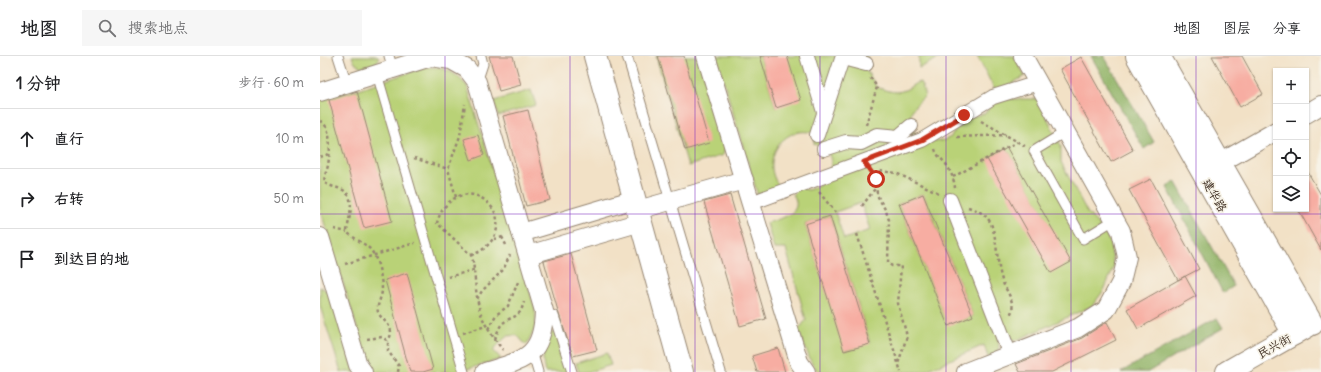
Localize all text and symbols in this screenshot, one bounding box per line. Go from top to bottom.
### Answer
search box [82,10,362,46]
text: 地图 [20,16,58,40]
icon: search [96,17,118,39]
text: 搜索地点 [128,18,188,37]
text: 地图 [1173,19,1201,37]
text: 图层 [1223,19,1251,37]
text: 分享 [1273,19,1301,37]
map controls [1273,68,1309,212]
button: + [1273,68,1309,104]
text: 1 分钟 [16,72,61,94]
text: 步行 · 60 m [238,74,304,91]
button: − [1273,104,1309,140]
route end [955,106,973,124]
icon: ahead [16,128,38,150]
text: 直行 [54,129,84,148]
text: 10 m [276,130,304,147]
button: locate [1273,140,1309,176]
route start [867,170,885,188]
street label: 建华路 [1200,176,1230,214]
button: layers [1273,176,1309,212]
icon: right [16,188,38,210]
text: 右转 [54,189,84,208]
text: 50 m [273,190,304,207]
icon: arrive [16,248,38,270]
text: 到达目的地 [54,249,129,268]
street label: 民兴街 [1255,331,1293,361]

